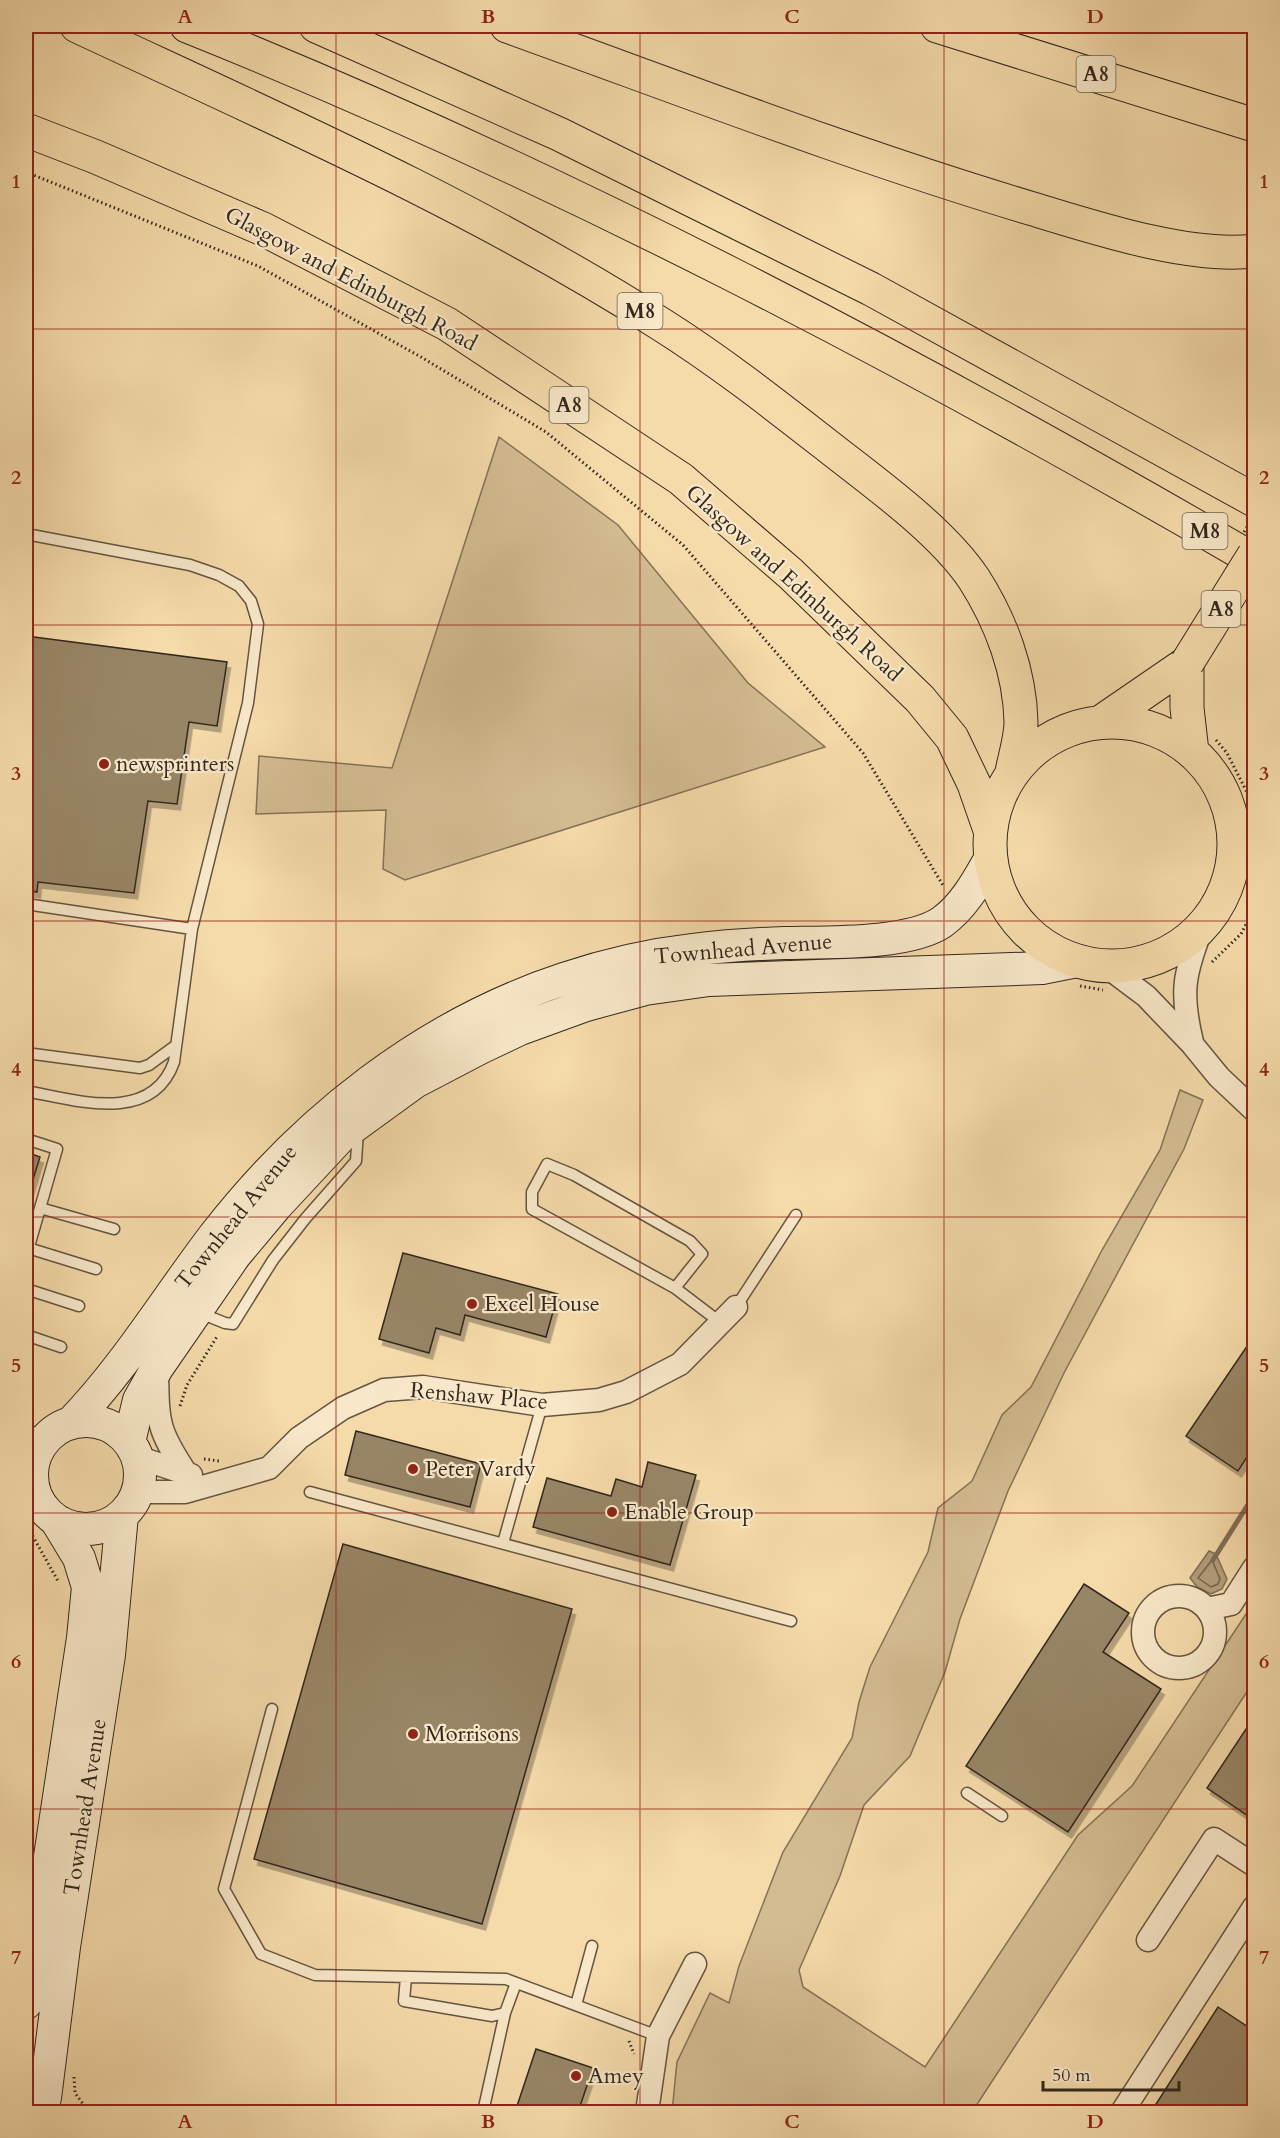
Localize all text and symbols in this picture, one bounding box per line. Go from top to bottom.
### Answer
text: A [177,3,193,30]
text: B [481,3,495,30]
text: C [784,3,800,30]
text: D [1086,3,1104,30]
road number: A8 [1076,56,1116,92]
text: 1 [11,168,21,195]
text: 1 [1259,168,1269,195]
street label: Glasgow and Edinburgh Road [220,200,483,359]
road number: M8 [618,293,662,329]
road number: A8 [550,387,588,423]
text: 2 [11,464,21,491]
text: 2 [1259,464,1269,491]
street label: Glasgow and Edinburgh Road [679,478,909,689]
road number: M8 [1182,513,1228,549]
road number: A8 [1202,591,1240,627]
place label: newsprinters [116,749,234,779]
marker: newsprinters [97,757,111,771]
text: 3 [11,760,21,787]
text: 3 [1259,760,1269,787]
street label: Townhead Avenue [653,926,833,972]
text: 4 [11,1056,21,1083]
text: 4 [1259,1056,1269,1083]
street label: Townhead Avenue [168,1138,304,1296]
place label: Excel House [484,1289,600,1319]
marker: Excel House [465,1297,479,1311]
text: 5 [11,1352,21,1379]
text: 5 [1259,1352,1269,1379]
street label: Renshaw Place [409,1375,549,1417]
place label: Peter Vardy [425,1454,536,1484]
marker: Peter Vardy [406,1462,420,1476]
place label: Enable Group [624,1497,754,1527]
marker: Enable Group [605,1505,619,1519]
text: 6 [11,1648,21,1675]
text: 6 [1259,1648,1269,1675]
street label: Townhead Avenue [56,1716,114,1898]
place label: Morrisons [425,1719,519,1749]
marker: Morrisons [406,1727,420,1741]
text: 7 [11,1944,21,1971]
text: 7 [1259,1944,1269,1971]
scale bar [1043,2054,1180,2092]
place label: Amey [588,2061,644,2091]
text: 50 m [1052,2063,1091,2088]
marker: Amey [569,2069,583,2083]
text: A [177,2108,193,2135]
text: B [481,2108,495,2135]
text: C [784,2108,800,2135]
text: D [1086,2108,1104,2135]

